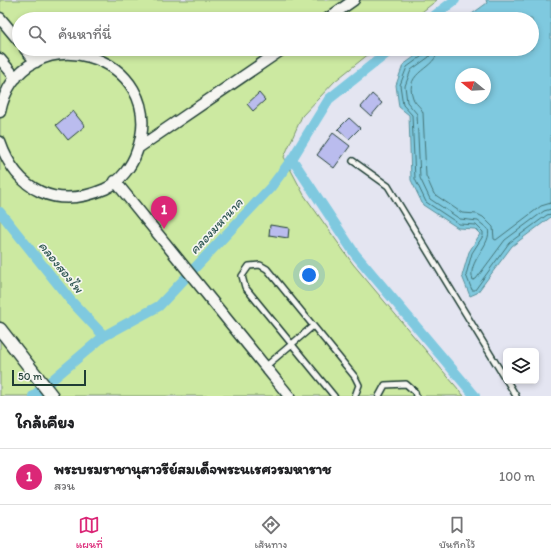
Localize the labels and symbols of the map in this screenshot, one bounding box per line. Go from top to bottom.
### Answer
north arrow [455,68,491,104]
water label: คลองมหานาค [186,194,246,257]
pin: 1 [151,196,177,229]
water label: คลองสองไพ [36,238,87,297]
your location [299,265,319,285]
scale bar [12,368,86,387]

